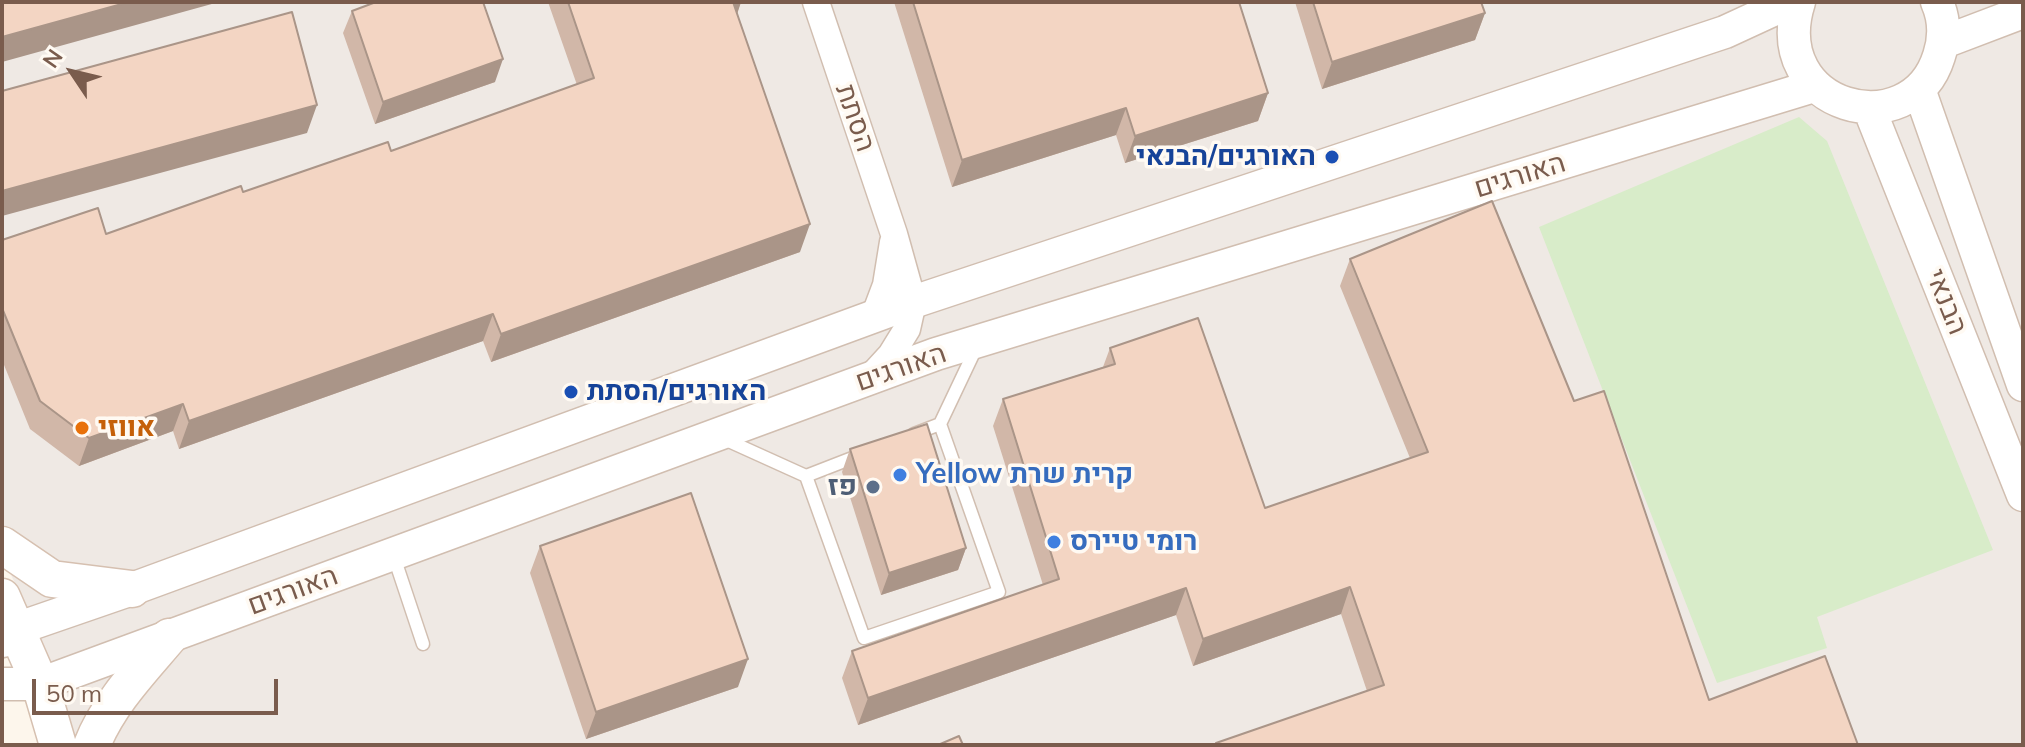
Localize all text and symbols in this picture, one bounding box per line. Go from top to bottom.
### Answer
north arrow [32,32,112,112]
text: N [36,43,69,73]
street label: הסתת [828,80,882,156]
place label: האורגים/הבנאי [1136,140,1316,174]
street label: האורגים [1470,146,1570,206]
marker: האורגים/הבנאי [1323,148,1341,166]
street label: הבנאי [1918,264,1974,340]
street label: האורגים [851,337,951,399]
place label: האורגים/הסתת [587,375,766,409]
marker: האורגים/הסתת [562,383,580,401]
place label: אווזי [98,411,155,445]
marker: אווזי [73,419,91,437]
place label: Yellow קרית שרת [916,458,1133,492]
marker: Yellow קרית שרת [891,466,909,484]
place label: פז [828,470,857,504]
marker: פז [864,478,882,496]
place label: רומי טיירס [1070,525,1197,559]
marker: רומי טיירס [1045,533,1063,551]
street label: האורגים [243,559,343,623]
scale bar [36,663,282,713]
text: 50 m [46,678,102,708]

